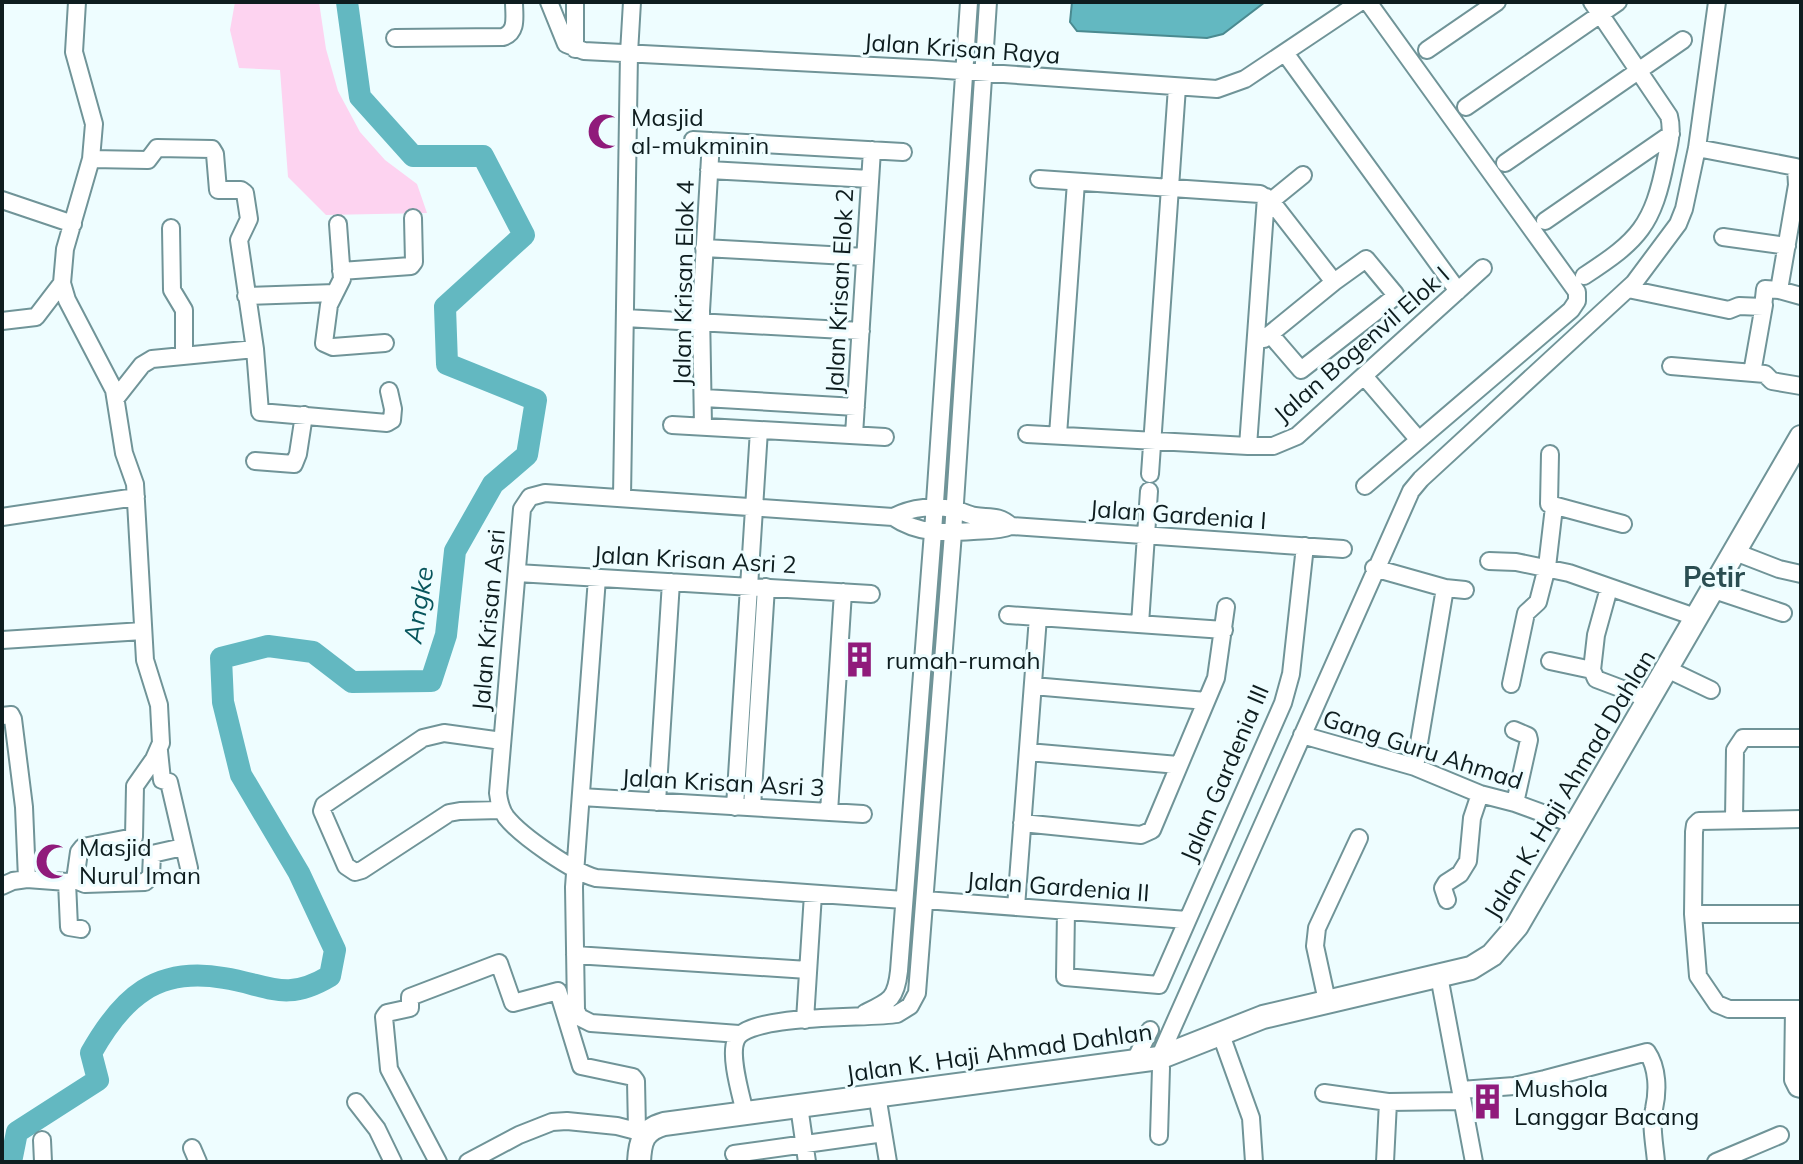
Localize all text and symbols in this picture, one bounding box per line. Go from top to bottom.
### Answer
street label: Jalan Krisan Raya [863,26,1061,70]
place label: Masjid al-mukminin [631,102,769,160]
mosque icon: Masjid al-mukminin [586,112,624,150]
street label: Jalan Krisan Elok 4 [666,180,700,386]
street label: Jalan Krisan Elok 2 [819,188,859,394]
street label: Jalan Bogenvil Elok I [1267,260,1455,428]
street label: Jalan Gardenia I [1088,493,1268,535]
street label: Jalan Krisan Asri [465,528,511,712]
street label: Jalan Krisan Asri 2 [593,539,797,579]
district label: Petir [1683,559,1745,594]
water label: Angke [396,564,440,647]
building icon: rumah-rumah [841,641,879,679]
street label: Jalan K. Haji Ahmad Dahlan [1477,644,1661,924]
place label: rumah-rumah [886,645,1040,675]
street label: Jalan Gardenia III [1173,680,1275,866]
street label: Gang Guru Ahmad [1319,703,1527,795]
street label: Jalan Krisan Asri 3 [621,762,825,802]
place label: Masjid Nurul Iman [79,832,201,890]
mosque icon: Masjid Nurul Iman [34,842,72,880]
street label: Jalan Gardenia II [965,865,1151,907]
street label: Jalan K. Haji Ahmad Dahlan [844,1016,1154,1088]
place label: Mushola Langgar Bacang [1514,1073,1699,1131]
building icon: Mushola Langgar Bacang [1469,1083,1507,1121]

